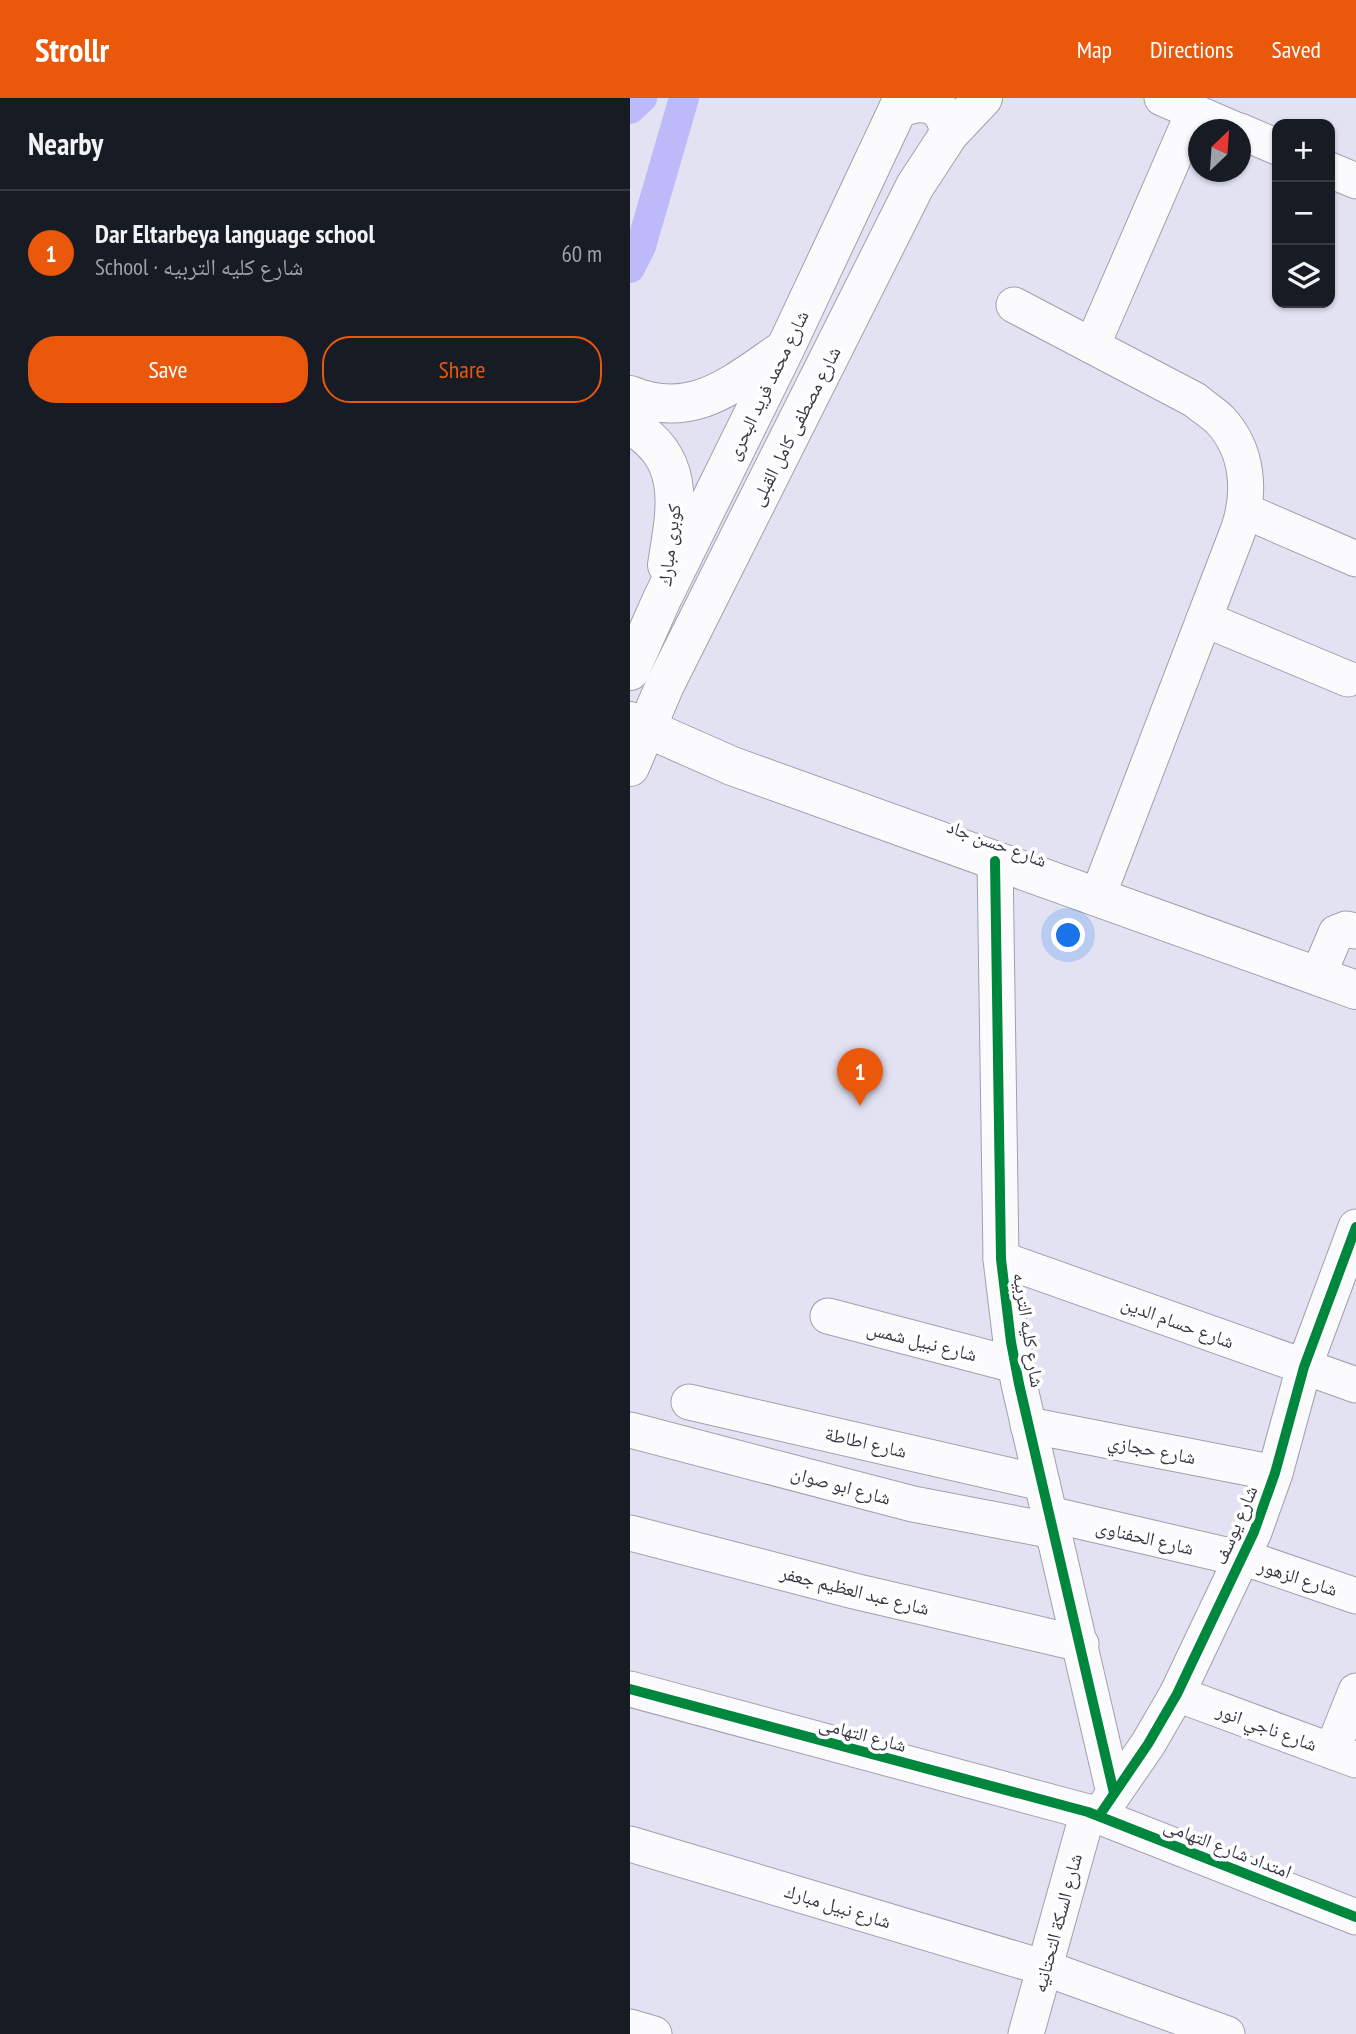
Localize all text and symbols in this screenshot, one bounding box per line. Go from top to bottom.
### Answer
text: Strollr [35,28,109,71]
text: Map [1077,34,1112,65]
text: Directions [1150,34,1234,65]
text: Saved [1272,34,1321,65]
north arrow [1188,119,1251,182]
map controls [1272,119,1335,308]
button: + [1272,119,1335,182]
text: Nearby [28,124,103,163]
button: − [1272,182,1335,245]
text: Dar Eltarbeya language school [95,217,375,250]
text: 1 [46,239,57,268]
text: 60 m [561,239,602,268]
button: layers [1272,245,1335,308]
text: School · شارع كليه التربيه [95,252,303,281]
street label: شارع محمد فريد البحرى [720,306,814,464]
button: Save [28,336,308,403]
button: Share [322,336,602,403]
street label: شارع مصطفى كامل القبلى [744,342,846,510]
street label: كوبرى مبارك [652,503,686,587]
street label: شارع حسن جاد [944,814,1050,872]
your location [1051,918,1085,952]
pin: 1 [837,1048,883,1106]
street label: شارع كليه التربيه [1008,1271,1050,1389]
street label: شارع حسام الدين [1118,1291,1238,1355]
street label: شارع نبيل شمس [864,1316,980,1366]
street label: شارع اطاطة [823,1421,909,1463]
street label: شارع حجازي [1105,1429,1198,1473]
street label: شارع ابو صوان [788,1460,894,1510]
street label: شارع يوسف [1208,1482,1262,1568]
street label: شارع الحفناوى [1094,1514,1196,1560]
street label: شارع الزهور [1254,1553,1341,1601]
street label: شارع عبد العظيم جعفر [777,1560,932,1621]
street label: شارع ناجي انور [1211,1697,1321,1760]
street label: شارع التهامى [817,1711,909,1757]
street label: امتداد شارع التهامى [1161,1813,1295,1883]
street label: شارع السكة التحتانيه [1027,1851,1087,1995]
street label: شارع نبيل مبارك [782,1878,894,1934]

